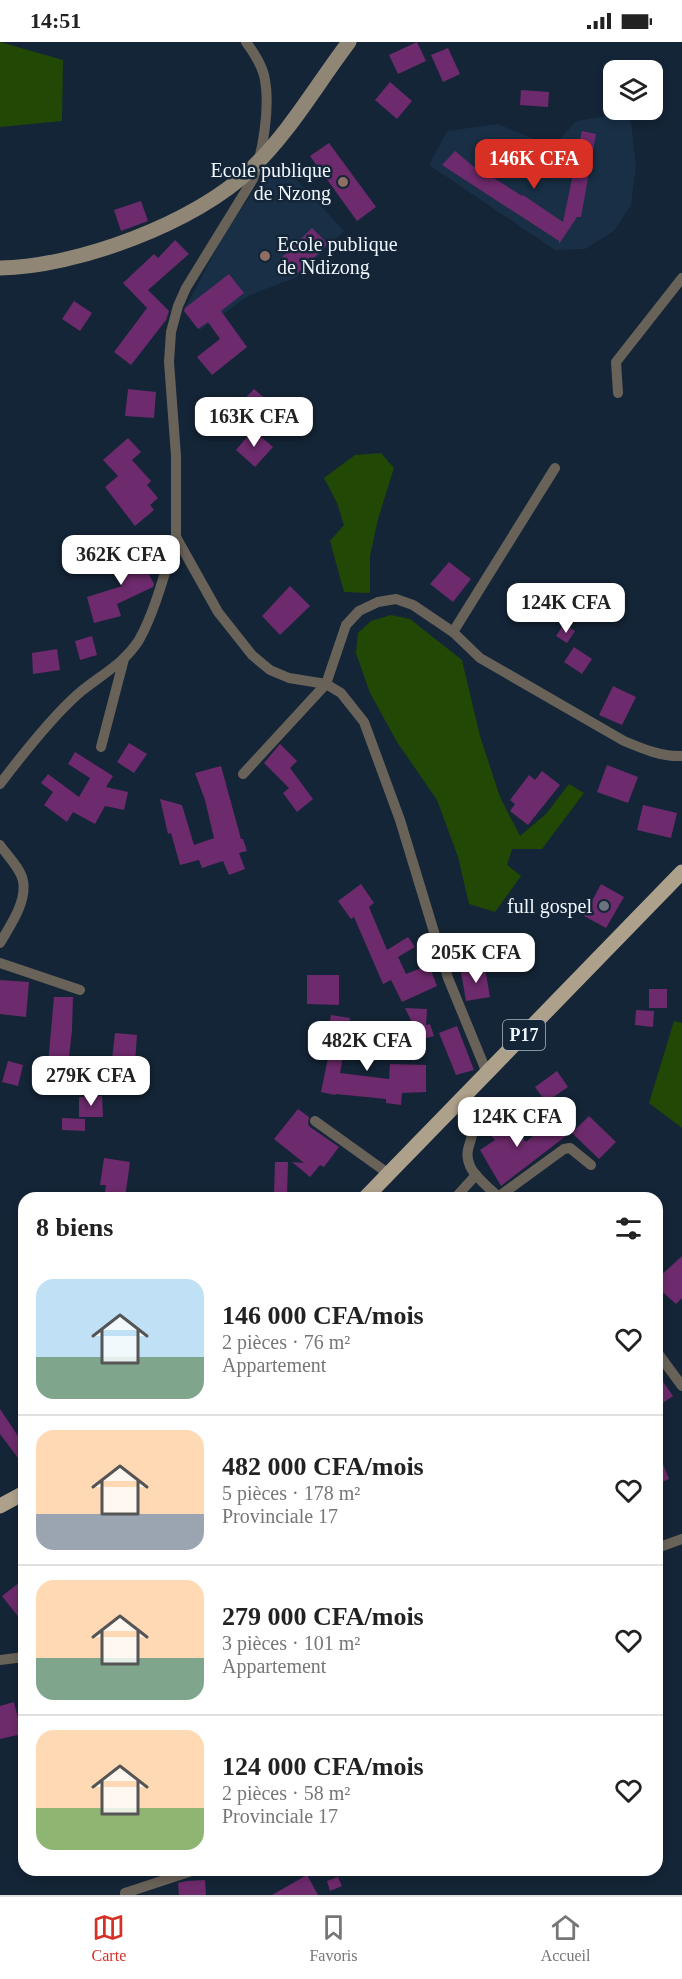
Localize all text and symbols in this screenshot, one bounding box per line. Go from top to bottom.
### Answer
text: 14:51 [30,8,81,33]
map controls [603,60,663,120]
button: layers [603,60,663,120]
pin: 146K CFA [472,139,596,190]
text: 146K CFA [489,147,579,169]
place label: Ecole publique de Nzong [210,159,331,205]
marker: Ecole publique de Nzong [336,175,350,189]
place label: Ecole publique de Ndizong [277,233,398,279]
marker: Ecole publique de Ndizong [258,249,272,263]
pin: 163K CFA [192,397,316,448]
text: 163K CFA [209,405,299,427]
pin: 362K CFA [59,535,183,586]
text: 362K CFA [76,543,166,565]
pin: 124K CFA [504,583,628,634]
text: 124K CFA [521,591,611,613]
place label: full gospel [507,895,592,918]
marker: full gospel [597,899,611,913]
pin: 205K CFA [414,933,538,984]
text: 205K CFA [431,941,521,963]
road number: P17 [503,1020,545,1050]
pin: 482K CFA [305,1021,429,1072]
text: 482K CFA [322,1029,412,1051]
pin: 279K CFA [29,1056,153,1107]
text: 279K CFA [46,1064,136,1086]
pin: 124K CFA [455,1097,579,1148]
text: 124K CFA [472,1105,562,1127]
icon: filters [612,1212,645,1245]
text: 8 biens [36,1213,113,1242]
text: 146 000 CFA/mois [222,1301,424,1330]
icon: home [84,1303,156,1375]
icon: heart [612,1323,645,1356]
text: 2 pièces · 76 m² [222,1331,350,1353]
text: Appartement [222,1354,326,1376]
text: 482 000 CFA/mois [222,1452,424,1481]
icon: home [84,1454,156,1526]
icon: heart [612,1474,645,1507]
text: 5 pièces · 178 m² [222,1482,360,1504]
text: Provinciale 17 [222,1505,338,1527]
text: 279 000 CFA/mois [222,1602,424,1631]
icon: home [84,1604,156,1676]
icon: heart [612,1624,645,1657]
text: 3 pièces · 101 m² [222,1632,360,1654]
text: Appartement [222,1655,326,1677]
text: 124 000 CFA/mois [222,1752,424,1781]
icon: home [84,1754,156,1826]
icon: heart [612,1774,645,1807]
text: 2 pièces · 58 m² [222,1782,350,1804]
text: Provinciale 17 [222,1805,338,1827]
tab: Carte [92,1911,126,1965]
tab: Favoris [309,1911,357,1965]
tab: Accueil [541,1911,590,1965]

